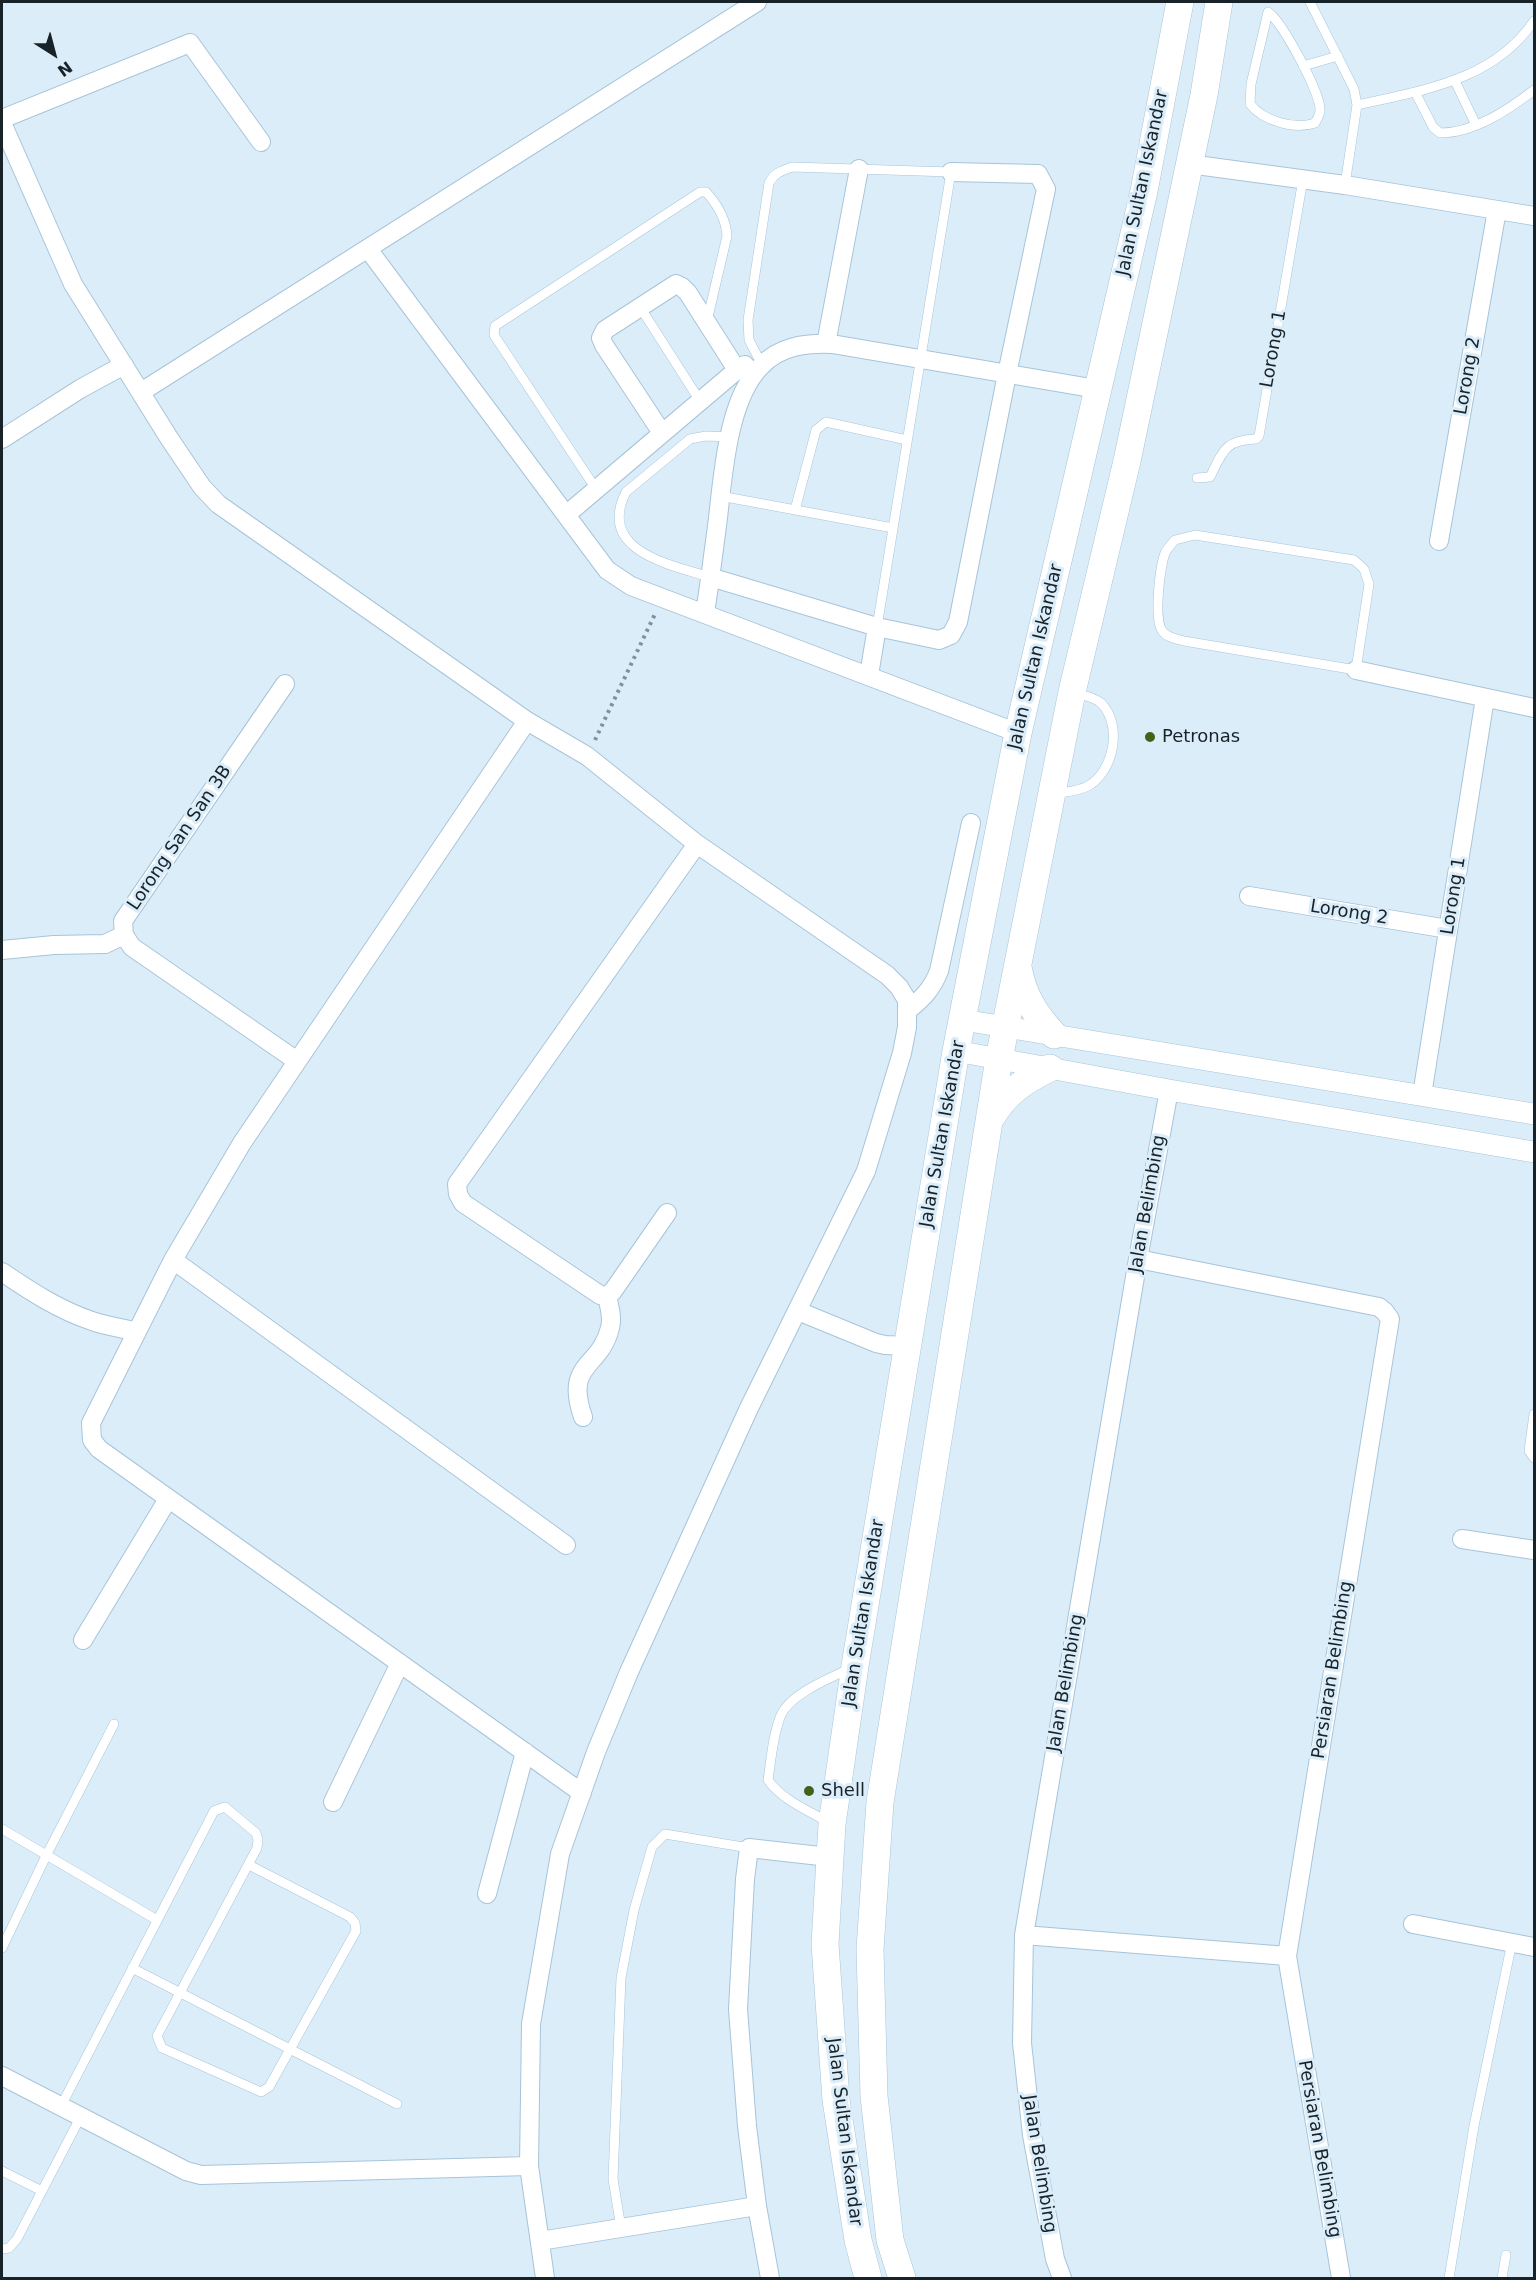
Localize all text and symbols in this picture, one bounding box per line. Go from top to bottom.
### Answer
north arrow [24,24,84,84]
text: N [54,57,76,81]
street label: Jalan Sultan Iskandar [1113,88,1173,278]
street label: Lorong 1 [1257,308,1291,390]
street label: Lorong 2 [1451,335,1485,417]
street label: Jalan Sultan Iskandar [1004,562,1068,752]
place label: Petronas [1162,726,1240,748]
marker: Petronas [1143,730,1157,744]
street label: Lorong San San 3B [123,761,237,915]
street label: Lorong 1 [1437,855,1471,937]
street label: Lorong 2 [1308,896,1390,930]
street label: Jalan Sultan Iskandar [916,1039,970,1229]
street label: Jalan Belimbing [1125,1133,1171,1275]
street label: Jalan Sultan Iskandar [838,1518,890,1708]
street label: Persiaran Belimbing [1308,1579,1358,1761]
street label: Jalan Belimbing [1043,1612,1089,1754]
place label: Shell [821,1780,865,1802]
marker: Shell [802,1784,816,1798]
street label: Jalan Sultan Iskandar [822,2037,866,2227]
street label: Persiaran Belimbing [1293,2059,1345,2239]
street label: Jalan Belimbing [1017,2093,1061,2235]

